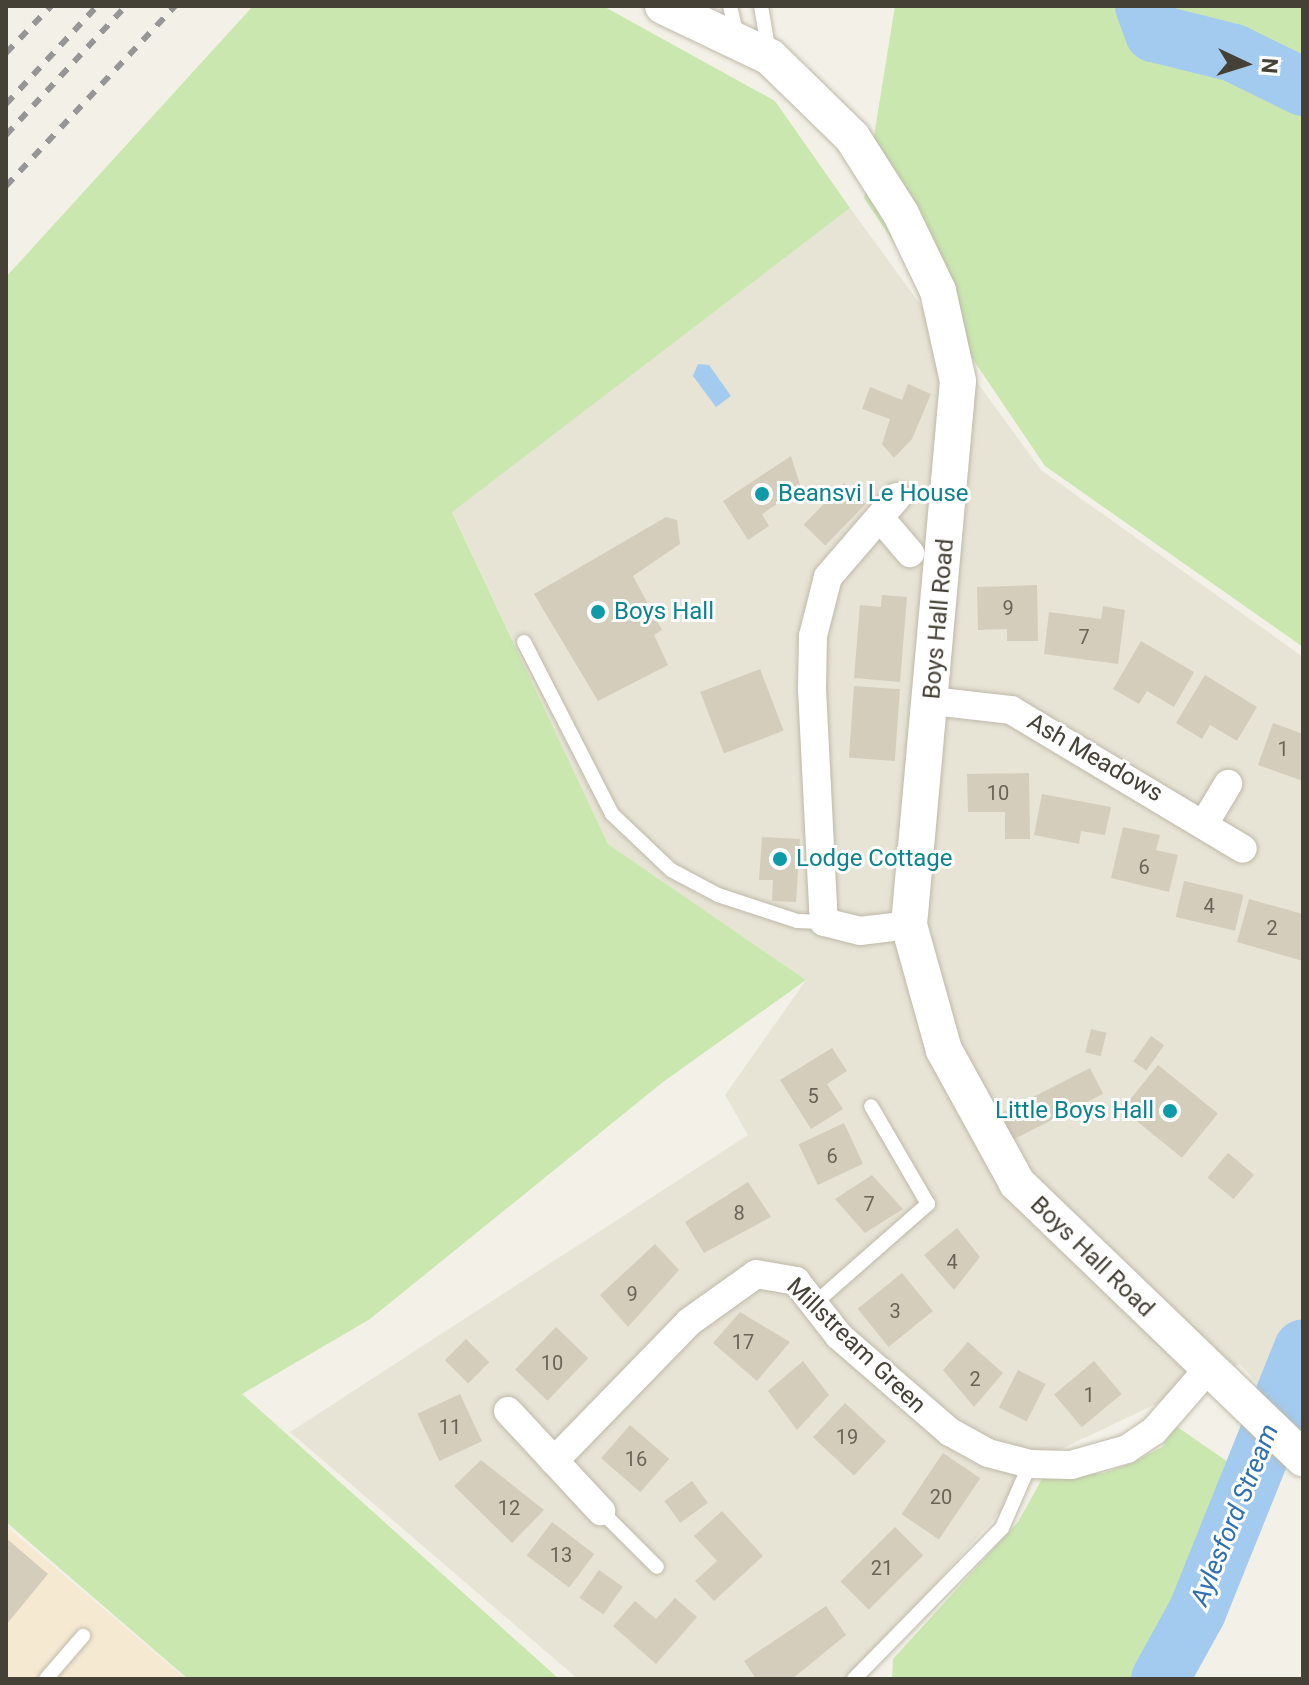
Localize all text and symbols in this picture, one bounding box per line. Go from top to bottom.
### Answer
north arrow [1205,24,1285,104]
text: N [1256,57,1282,74]
place label: Beansvi Le House [778,480,969,508]
marker: Beansvi Le House [753,485,771,503]
street label: Boys Hall Road [918,538,960,700]
house number: 9 [1002,596,1014,620]
place label: Boys Hall [614,598,714,626]
marker: Boys Hall [589,603,607,621]
house number: 7 [1078,625,1090,649]
street label: Ash Meadows [1022,708,1168,808]
house number: 1 [1277,737,1289,761]
house number: 10 [987,781,1009,805]
place label: Lodge Cottage [796,845,953,873]
marker: Lodge Cottage [771,850,789,868]
house number: 6 [1138,855,1150,879]
house number: 4 [1203,894,1215,918]
house number: 2 [1266,916,1278,940]
house number: 5 [807,1084,819,1108]
place label: Little Boys Hall [995,1097,1154,1125]
marker: Little Boys Hall [1161,1102,1179,1120]
house number: 6 [826,1144,838,1168]
street label: Boys Hall Road [1024,1191,1160,1323]
house number: 7 [863,1192,875,1216]
house number: 8 [733,1201,745,1225]
house number: 4 [946,1250,958,1274]
street label: Millstream Green [780,1272,932,1420]
house number: 9 [626,1282,638,1306]
house number: 3 [889,1299,901,1323]
house number: 17 [732,1330,754,1354]
house number: 10 [541,1351,563,1375]
house number: 2 [969,1367,981,1391]
house number: 1 [1083,1383,1095,1407]
house number: 11 [439,1415,461,1439]
water label: Aylesford Stream [1184,1420,1286,1610]
house number: 19 [836,1425,858,1449]
house number: 16 [625,1447,647,1471]
house number: 20 [930,1485,952,1509]
house number: 12 [498,1496,520,1520]
house number: 13 [550,1543,572,1567]
house number: 21 [871,1556,893,1580]

